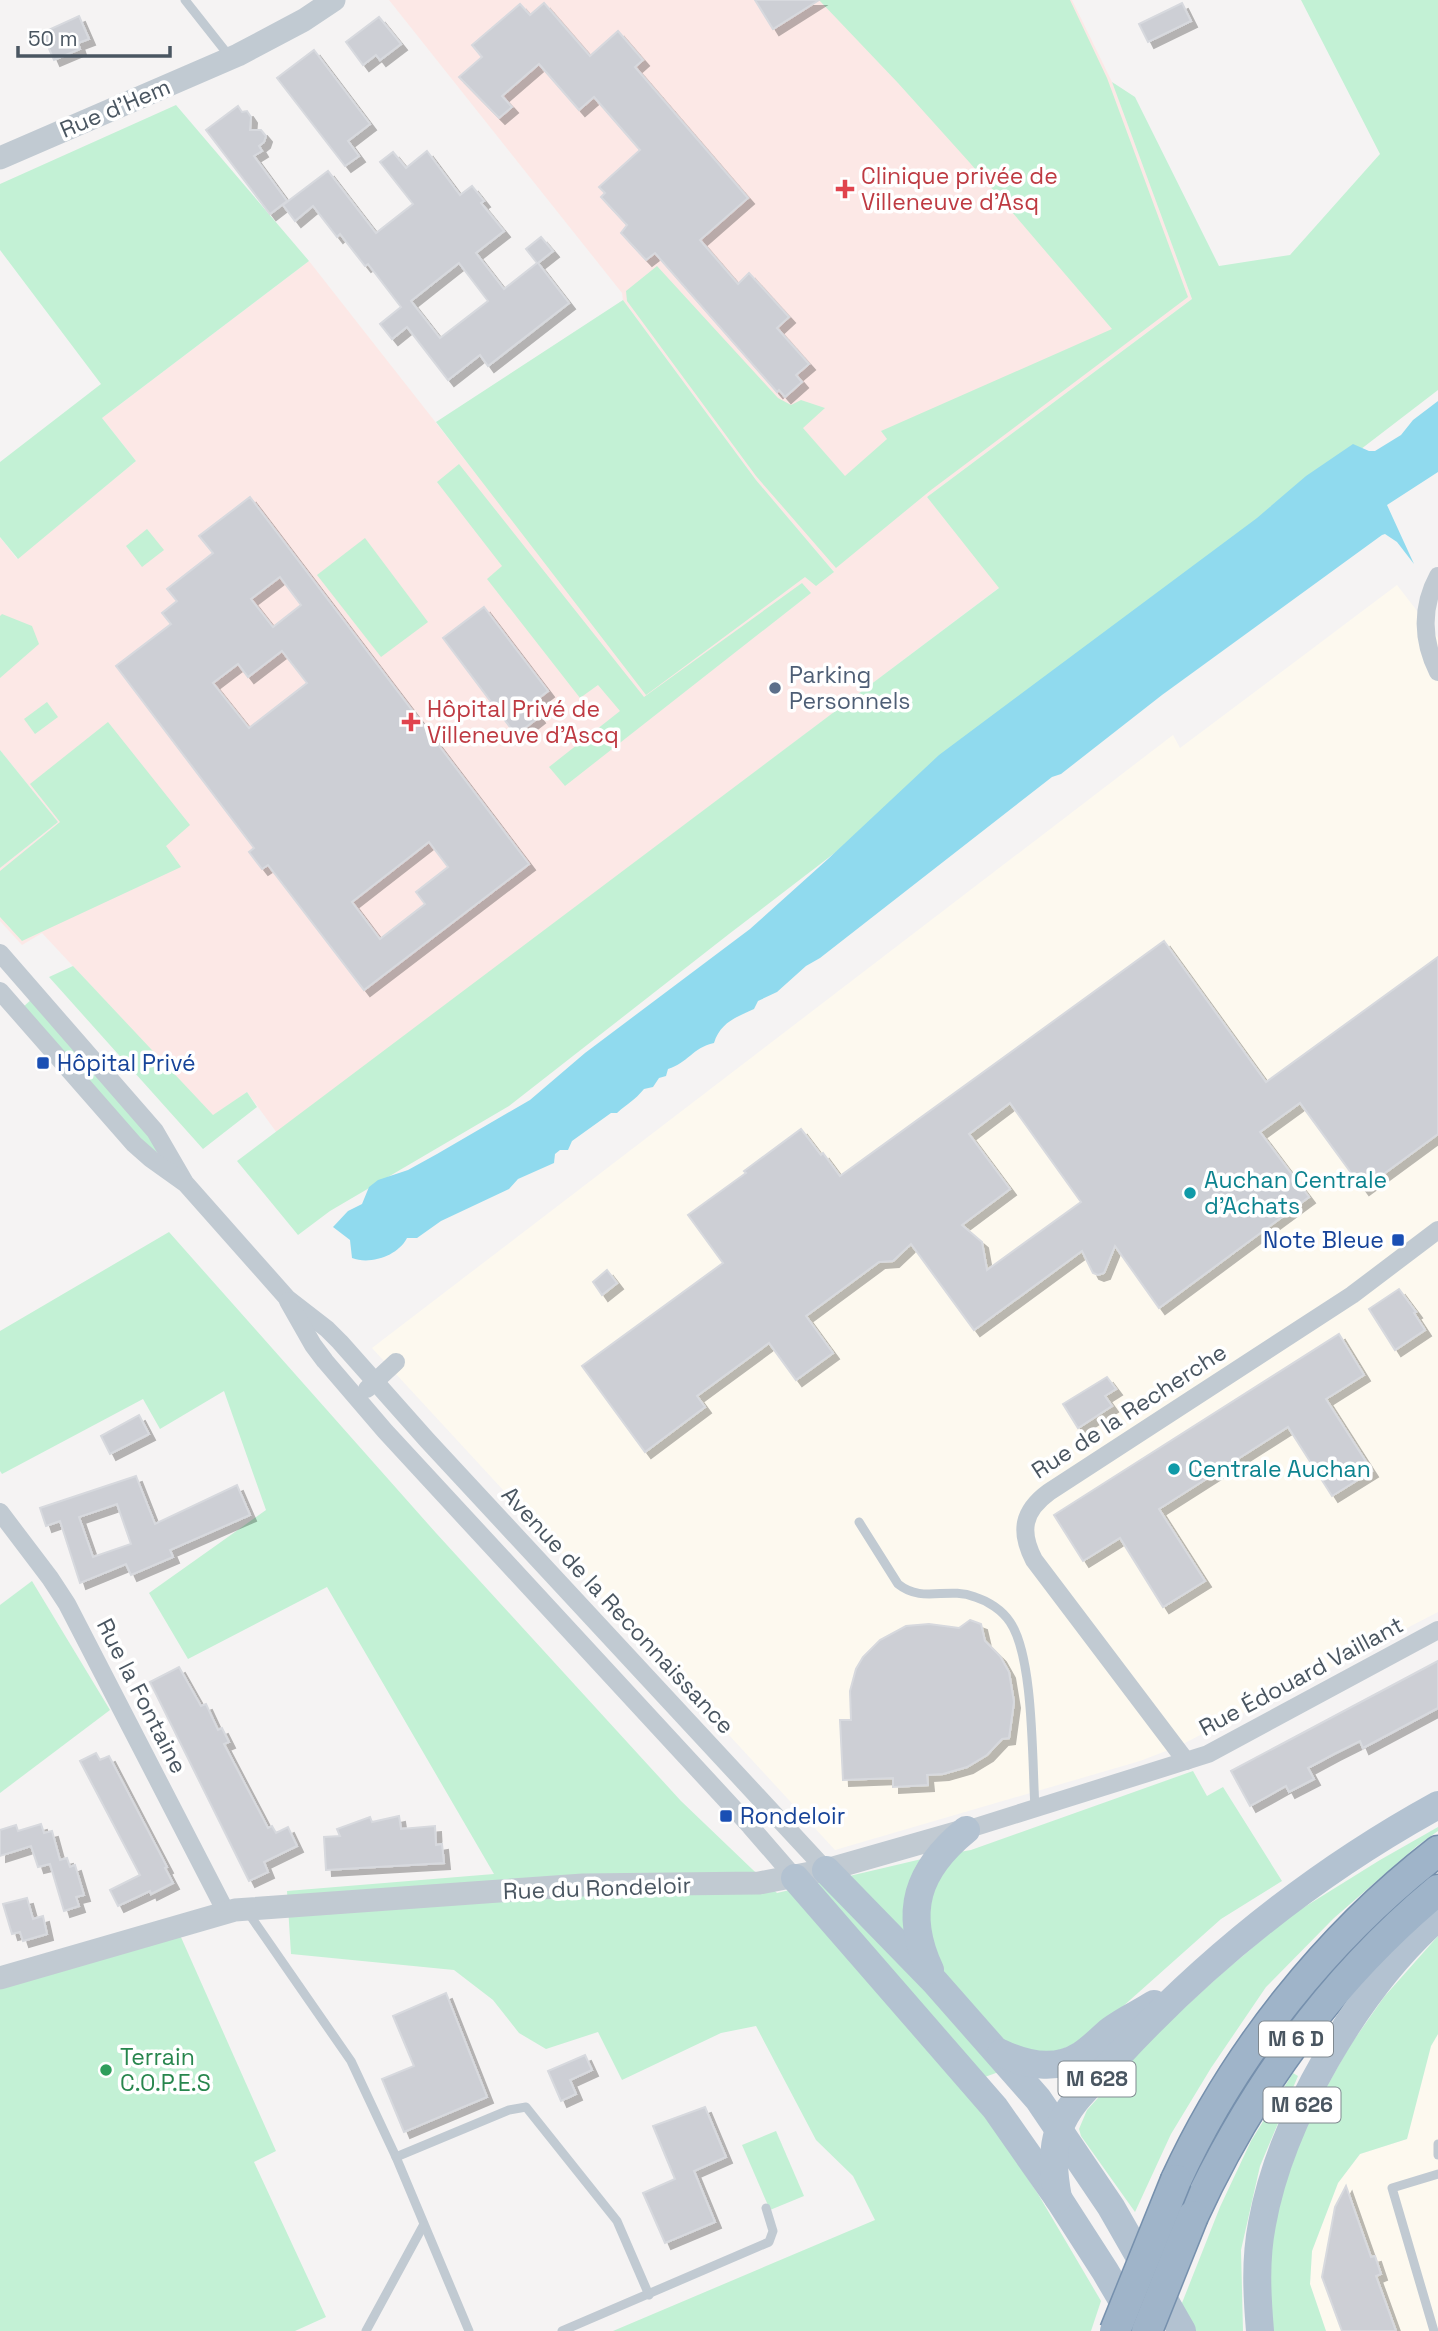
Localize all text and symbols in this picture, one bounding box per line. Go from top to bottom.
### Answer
scale bar [18,14,170,58]
text: 50 m [28,25,78,52]
street label: Rue d'Hem [55,71,175,145]
place label: Clinique privée de Villeneuve d'Asq [861,161,1058,217]
marker: Clinique privée de Villeneuve d'Asq [835,179,855,199]
place label: Parking Personnels [789,660,910,716]
marker: Parking Personnels [767,680,783,696]
place label: Hôpital Privé de Villeneuve d'Ascq [427,694,619,750]
marker: Hôpital Privé de Villeneuve d'Ascq [401,712,421,732]
place label: Hôpital Privé [57,1048,196,1078]
marker: Hôpital Privé [35,1055,51,1071]
place label: Auchan Centrale d'Achats [1204,1165,1387,1221]
marker: Auchan Centrale d'Achats [1182,1185,1198,1201]
place label: Note Bleue [1263,1225,1384,1255]
marker: Note Bleue [1390,1232,1406,1248]
street label: Rue de la Recherche [1026,1337,1232,1485]
place label: Centrale Auchan [1188,1454,1371,1484]
marker: Centrale Auchan [1166,1461,1182,1477]
street label: Avenue de la Reconnaissance [495,1480,741,1740]
street label: Rue Édouard Vaillant [1194,1609,1408,1743]
street label: Rue la Fontaine [90,1613,194,1779]
place label: Rondeloir [740,1801,845,1831]
marker: Rondeloir [718,1808,734,1824]
street label: Rue du Rondeloir [502,1870,692,1906]
road number: M 6 D [1259,2022,1333,2056]
place label: Terrain C.O.P.E.S [120,2042,211,2098]
marker: Terrain C.O.P.E.S [98,2062,114,2078]
road number: M 628 [1058,2062,1136,2096]
road number: M 626 [1264,2088,1340,2122]

